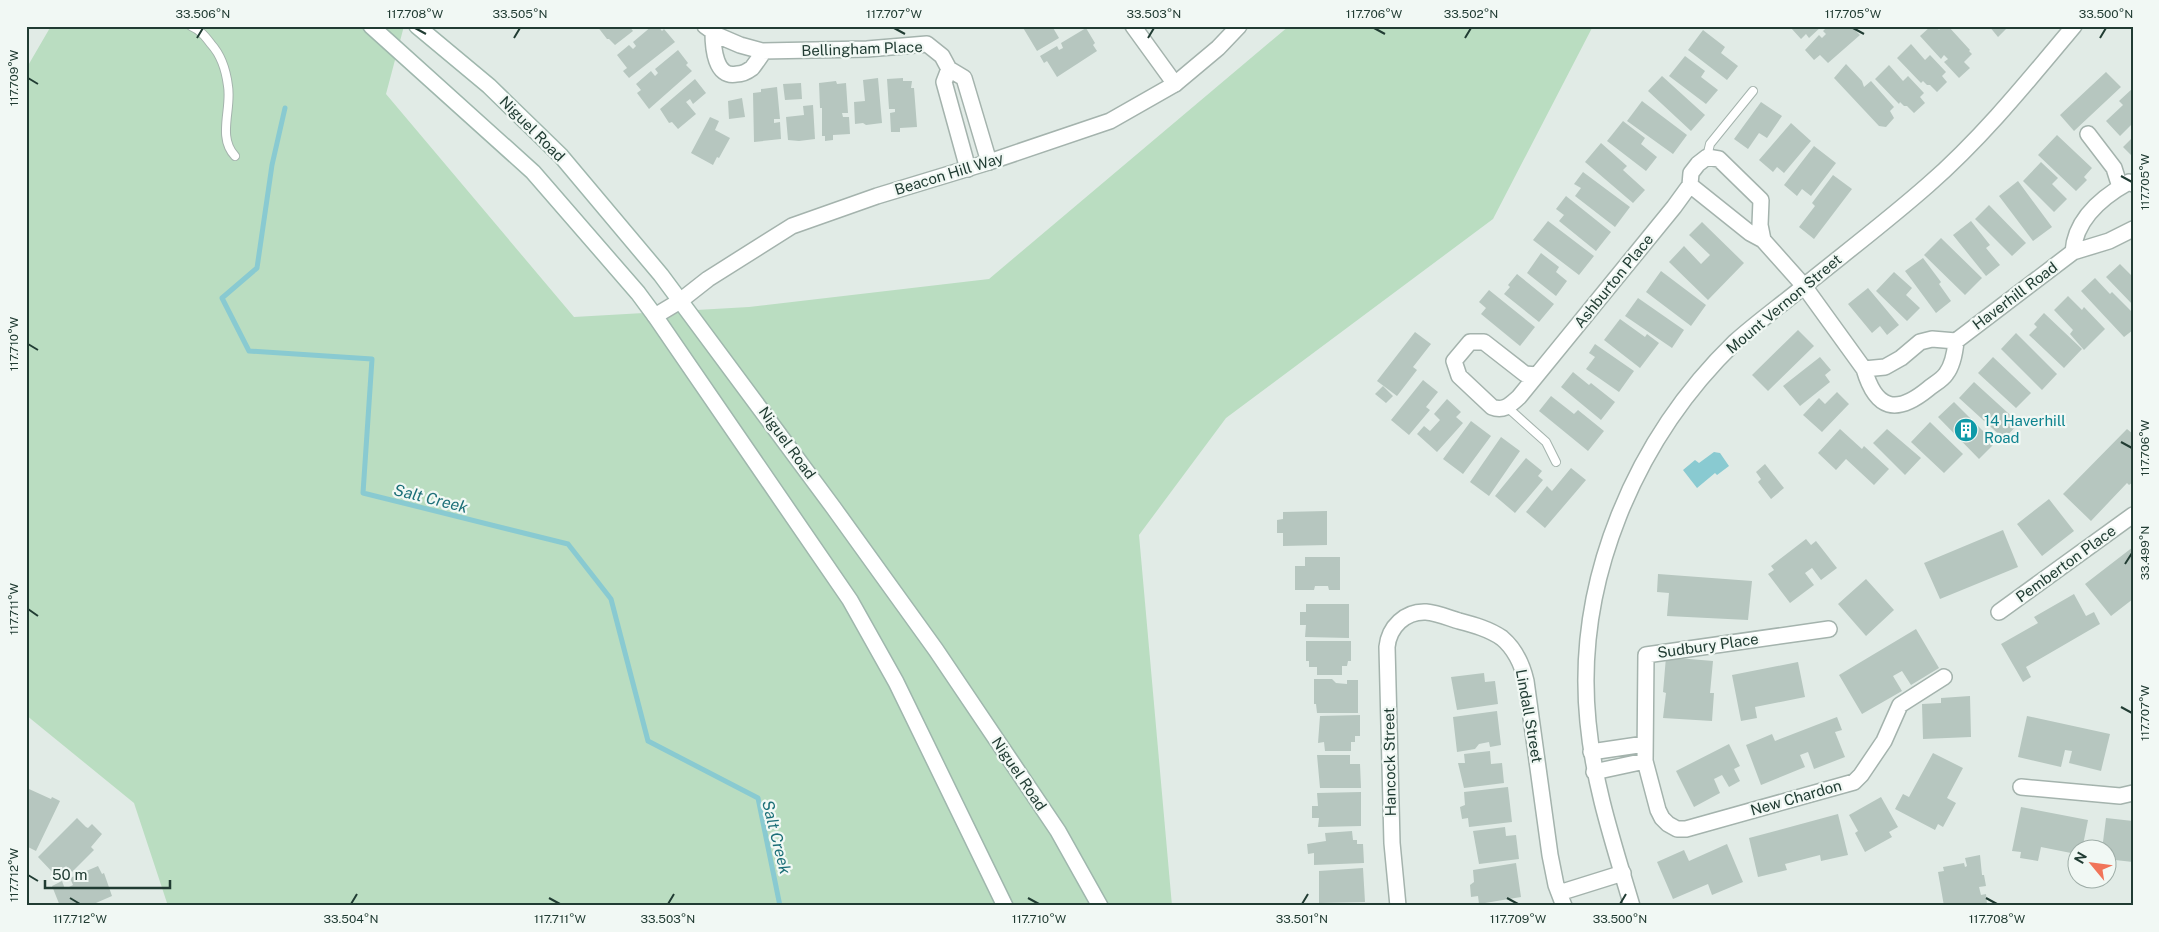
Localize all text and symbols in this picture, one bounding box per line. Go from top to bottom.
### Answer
text: 33.506°N [176,7,230,21]
text: 117.708°W [387,7,444,21]
text: 33.505°N [492,7,548,21]
text: 117.707°W [866,7,923,21]
text: 33.503°N [1127,7,1181,21]
text: 117.706°W [1346,7,1403,21]
text: 33.502°N [1444,7,1498,21]
text: 117.705°W [1825,7,1882,21]
text: 33.500°N [2079,7,2133,21]
street label: Bellingham Place [801,38,923,59]
text: 117.709°W [7,49,21,106]
street label: Niguel Road [496,93,568,165]
street label: Beacon Hill Way [892,149,1005,198]
text: 117.705°W [2138,153,2152,210]
street label: Ashburton Place [1571,231,1657,331]
street label: Mount Vernon Street [1723,250,1845,357]
street label: Haverhill Road [1969,258,2060,333]
text: 117.710°W [7,316,21,371]
street label: Niguel Road [756,403,819,482]
place label: 14 Haverhill Road [1984,412,2066,446]
building icon: 14 Haverhill Road [1953,417,1979,443]
text: 117.706°W [2138,419,2152,476]
water label: Salt Creek [392,480,470,517]
street label: Pemberton Place [2012,522,2119,606]
text: 33.499°N [2138,526,2152,580]
text: 117.711°W [7,583,21,635]
street label: Sudbury Place [1656,630,1760,661]
street label: Lindall Street [1513,668,1546,764]
text: 117.707°W [2138,684,2152,741]
street label: Hancock Street [1380,707,1399,817]
street label: Niguel Road [989,734,1050,814]
street label: New Chardon [1748,776,1843,819]
water label: Salt Creek [758,798,795,876]
north arrow [2066,840,2116,890]
text: 117.712°W [7,847,21,902]
text: N [2071,849,2090,866]
scale bar [45,857,170,889]
text: 50 m [52,866,87,883]
text: 117.712°W [53,912,108,926]
text: 33.504°N [324,912,378,926]
text: 117.711°W [534,912,586,926]
text: 33.503°N [641,912,695,926]
text: 117.710°W [1012,912,1067,926]
text: 33.501°N [1276,912,1328,926]
text: 117.709°W [1490,912,1547,926]
text: 33.500°N [1593,912,1647,926]
text: 117.708°W [1969,912,2026,926]

